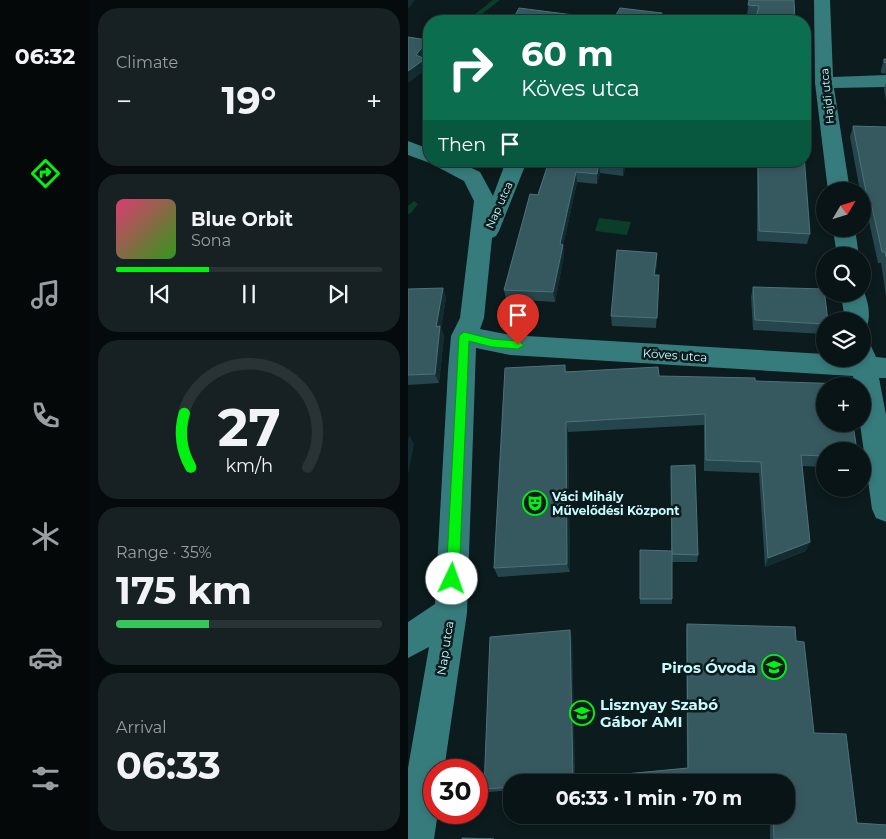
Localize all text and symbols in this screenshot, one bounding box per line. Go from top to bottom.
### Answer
text: 60 m [521,32,614,75]
icon: right [438,35,503,100]
text: 06:32 [15,43,75,70]
text: Climate [116,53,178,72]
street label: Hajdi utca [817,67,837,125]
text: Köves utca [521,75,640,102]
text: 19° [222,77,277,124]
text: − [116,84,132,118]
text: + [366,84,382,118]
icon: arrive [496,130,524,158]
text: Then [438,133,486,156]
icon: directions [28,156,63,191]
street label: Nap utca [482,179,516,231]
north arrow [816,182,870,238]
map controls [816,182,871,497]
text: Blue Orbit [191,208,293,231]
text: Sona [191,231,231,250]
button: search [816,247,871,302]
icon: music [28,277,63,312]
icon: previous [146,280,174,308]
icon: pause [235,280,263,308]
icon: next [324,280,352,308]
pin [497,294,539,345]
icon: arrive [504,301,532,329]
button: layers [816,312,871,367]
street label: Köves utca [642,345,708,365]
button: + [816,377,871,432]
text: 27 [218,396,280,459]
icon: phone [28,398,63,433]
button: − [816,442,871,497]
text: km/h [225,455,273,476]
place label: Váci Mihály Művelődési Központ [551,489,680,518]
theatre icon: Váci Mihály Művelődési Központ [522,490,548,516]
icon: climate [28,519,63,554]
text: Range · 35% [116,543,212,562]
position arrow [425,552,477,604]
text: 175 km [116,567,252,614]
street label: Nap utca [433,620,457,676]
icon: car [28,640,63,675]
school or university icon: Piros Óvoda [761,654,787,680]
place label: Piros Óvoda [661,658,756,677]
place label: Lisznyay Szabó Gábor AMI [600,695,718,731]
school or university icon: Lisznyay Szabó Gábor AMI [569,700,595,726]
text: Arrival [116,718,166,737]
text: 06:33 [116,742,221,789]
speed limit sign: 30 [423,759,488,824]
icon: filters [28,761,63,796]
text: 06:33 · 1 min · 70 m [556,787,742,810]

